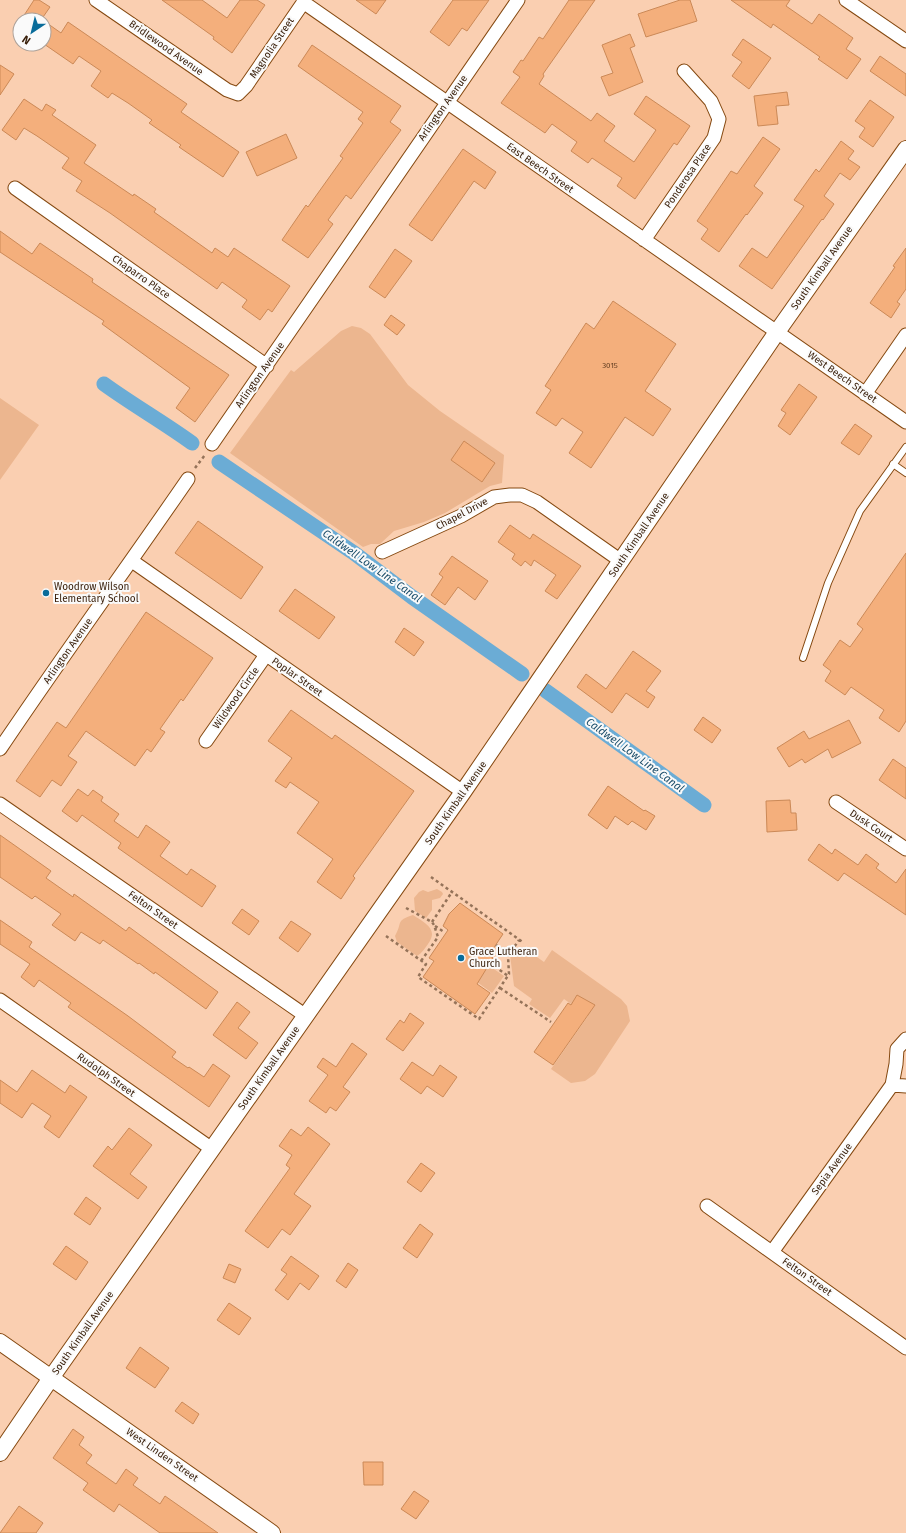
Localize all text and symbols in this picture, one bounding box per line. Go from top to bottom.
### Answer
north arrow [12,12,52,52]
street label: Magnolia Street [247,15,297,81]
street label: Bridlewood Avenue [127,18,205,78]
text: N [20,32,33,47]
street label: Arlington Avenue [416,73,470,143]
street label: East Beech Street [504,140,576,196]
street label: Ponderosa Place [662,142,714,210]
street label: South Kimball Avenue [789,224,855,312]
street label: Chaparro Place [110,253,172,301]
street label: Arlington Avenue [233,340,287,410]
street label: West Beech Street [805,349,879,406]
house number: 3015 [602,361,618,370]
street label: South Kimball Avenue [606,490,672,580]
street label: Chapel Drive [434,495,490,533]
water label: Caldwell Low Line Canal [320,527,424,605]
place label: Woodrow Wilson Elementary School [54,581,139,605]
marker: Woodrow Wilson Elementary School [41,588,51,598]
street label: Arlington Avenue [41,616,95,686]
street label: Poplar Street [269,655,325,699]
street label: Wildwood Circle [210,665,262,731]
water label: Caldwell Low Line Canal [583,715,687,795]
street label: South Kimball Avenue [423,759,489,847]
street label: Dusk Court [847,807,895,845]
street label: Felton Street [126,888,180,932]
place label: Grace Lutheran Church [469,946,537,970]
marker: Grace Lutheran Church [456,953,466,963]
street label: South Kimball Avenue [236,1024,302,1112]
street label: Rudolph Street [75,1051,138,1100]
street label: Sepia Avenue [809,1141,855,1197]
street label: Felton Street [780,1255,834,1299]
street label: South Kimball Avenue [50,1289,116,1377]
street label: West Linden Street [124,1426,201,1485]

